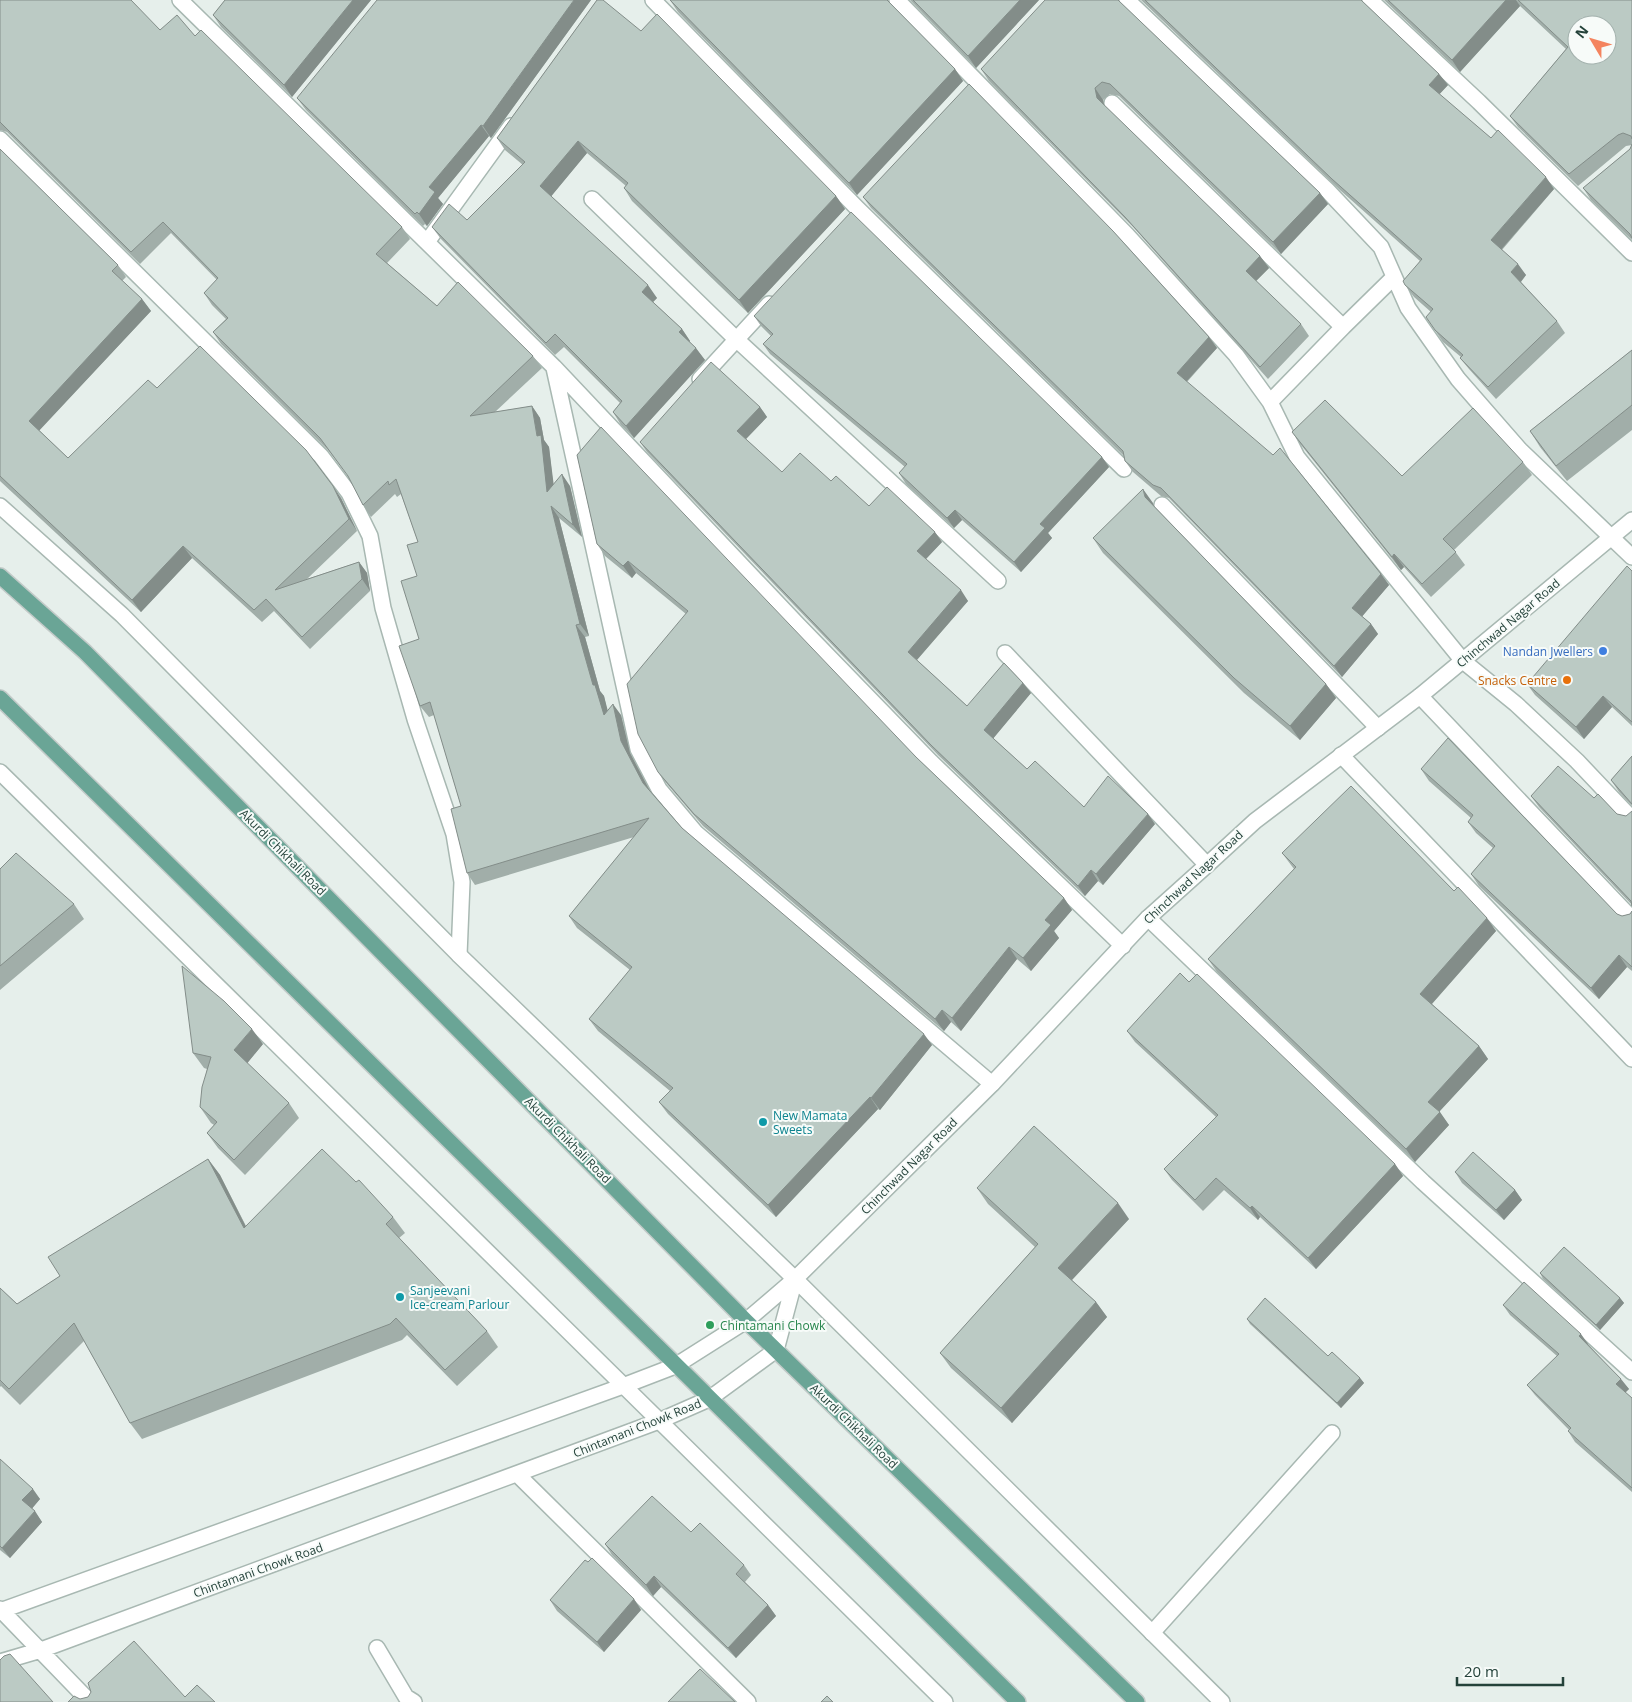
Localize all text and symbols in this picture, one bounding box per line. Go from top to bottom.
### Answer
north arrow [1567,15,1617,65]
text: N [1570,21,1592,42]
street label: Chinchwad Nagar Road [1453,575,1563,671]
place label: Nandan Jwellers [1503,643,1593,660]
marker: Nandan Jwellers [1597,645,1609,657]
place label: Snacks Centre [1478,672,1557,689]
marker: Snacks Centre [1561,674,1573,686]
street label: Akurdi Chikhali Road [236,805,330,899]
street label: Chinchwad Nagar Road [1140,826,1246,928]
street label: Akurdi Chikhali Road [521,1093,615,1187]
place label: New Mamata Sweets [773,1107,847,1138]
street label: Chinchwad Nagar Road [857,1114,961,1218]
marker: New Mamata Sweets [757,1116,769,1128]
place label: Sanjeevani Ice-cream Parlour [410,1282,509,1313]
marker: Sanjeevani Ice-cream Parlour [394,1291,406,1303]
place label: Chintamani Chowk [720,1317,826,1334]
marker: Chintamani Chowk [704,1319,716,1331]
street label: Akurdi Chikhali Road [806,1380,902,1472]
street label: Chintamani Chowk Road [570,1394,704,1462]
street label: Chintamani Chowk Road [191,1539,325,1601]
scale bar [1457,1654,1563,1686]
text: 20 m [1464,1661,1499,1681]

